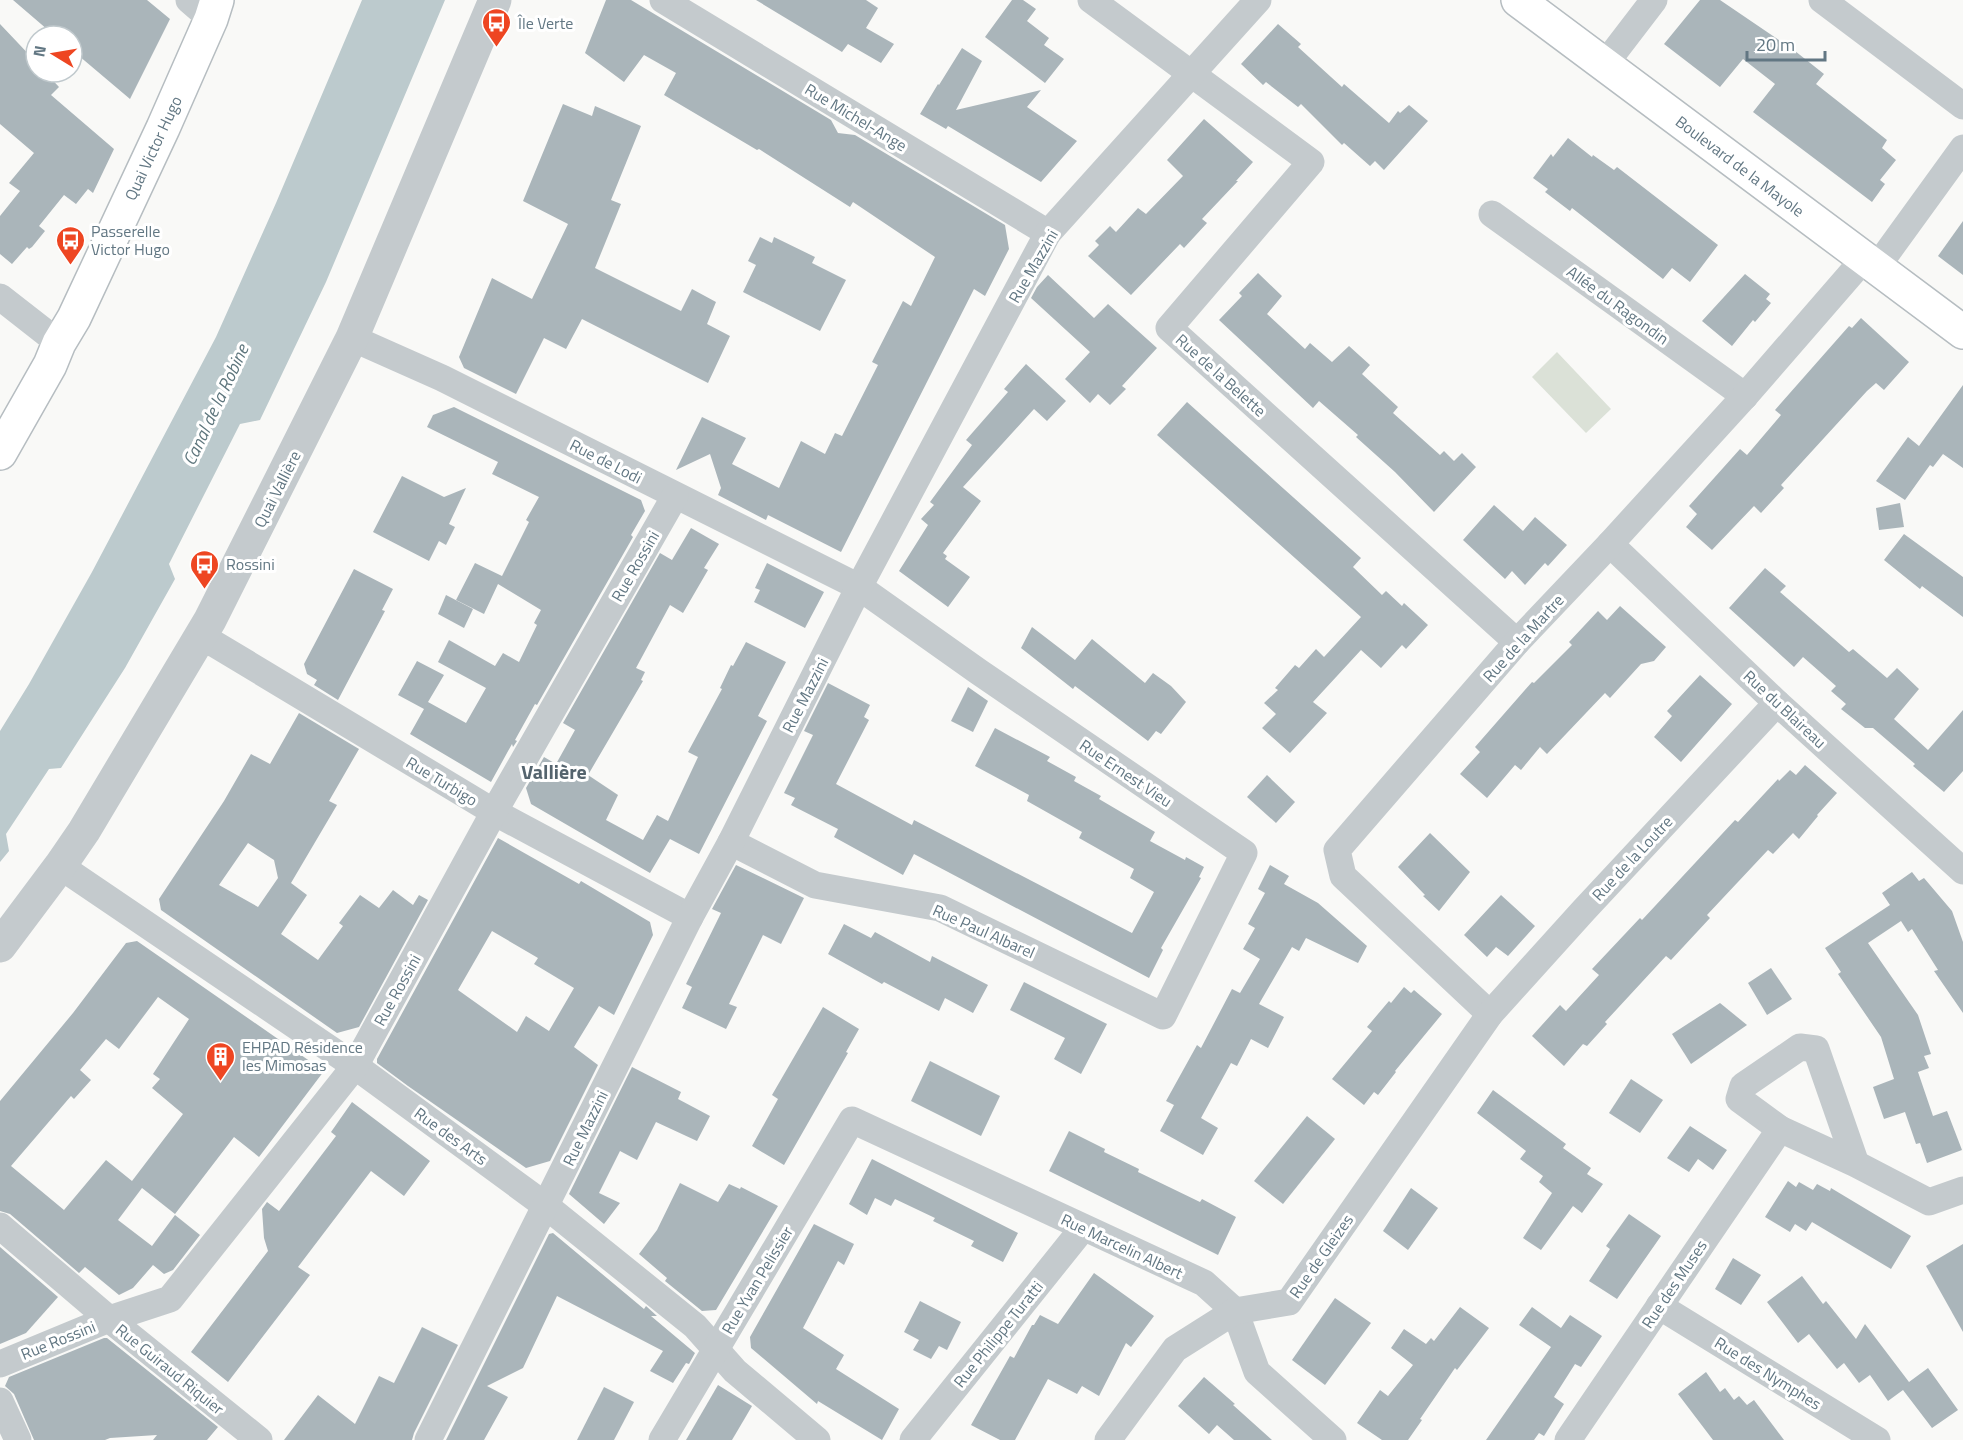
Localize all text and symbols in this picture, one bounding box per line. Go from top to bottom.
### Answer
bus stop icon: Île Verte [481,7,513,49]
place label: Île Verte [517,11,573,35]
north arrow [24,24,84,84]
scale bar [1747,24,1825,62]
text: 20 m [1756,31,1795,58]
text: N [26,43,52,59]
street label: Rue Michel-Ange [800,77,912,157]
street label: Quai Victor Hugo [118,92,188,204]
street label: Boulevard de la Mayole [1671,110,1809,222]
place label: Passerelle Victor Hugo [91,219,170,261]
bus stop icon: Passerelle Victor Hugo [54,224,86,266]
street label: Rue Mazzini [1002,225,1064,307]
street label: Allée du Ragondin [1562,260,1674,350]
street label: Rue de la Belette [1171,328,1271,422]
water label: Canal de la Robine [176,338,256,470]
street label: Rue de Lodi [566,433,646,489]
street label: Quai Vallière [247,446,307,532]
street label: Rue Rossini [605,526,665,606]
bus stop icon: Rossini [189,548,221,590]
place label: Rossini [226,552,275,576]
street label: Rue de la Martre [1477,589,1569,687]
street label: Rue Mazzini [776,653,834,737]
street label: Rue du Blaireau [1738,664,1832,754]
street label: Rue Ernest Vieu [1075,733,1177,813]
street label: Rue Turbigo [402,750,482,812]
district label: Vallière [521,756,587,787]
street label: Rue de la Loutre [1586,810,1678,906]
street label: Rue Paul Albarel [929,898,1039,964]
street label: Rue Rossini [367,950,427,1030]
place label: EHPAD Résidence les Mimosas [242,1035,363,1077]
building icon: EHPAD Résidence les Mimosas [205,1040,237,1082]
street label: Rue Mazzini [556,1086,614,1170]
street label: Rue des Arts [409,1101,493,1171]
street label: Rue Marcelin Albert [1057,1207,1187,1285]
street label: Rue de Gleizes [1283,1209,1359,1303]
street label: Rue Yvan Pelissier [715,1221,799,1339]
street label: Rue des Muses [1635,1235,1713,1333]
street label: Rue Philippe Turatti [947,1276,1049,1392]
street label: Rue Rossini [17,1314,99,1366]
street label: Rue Guiraud Riquier [111,1318,230,1421]
street label: Rue des Nymphes [1710,1331,1826,1415]

